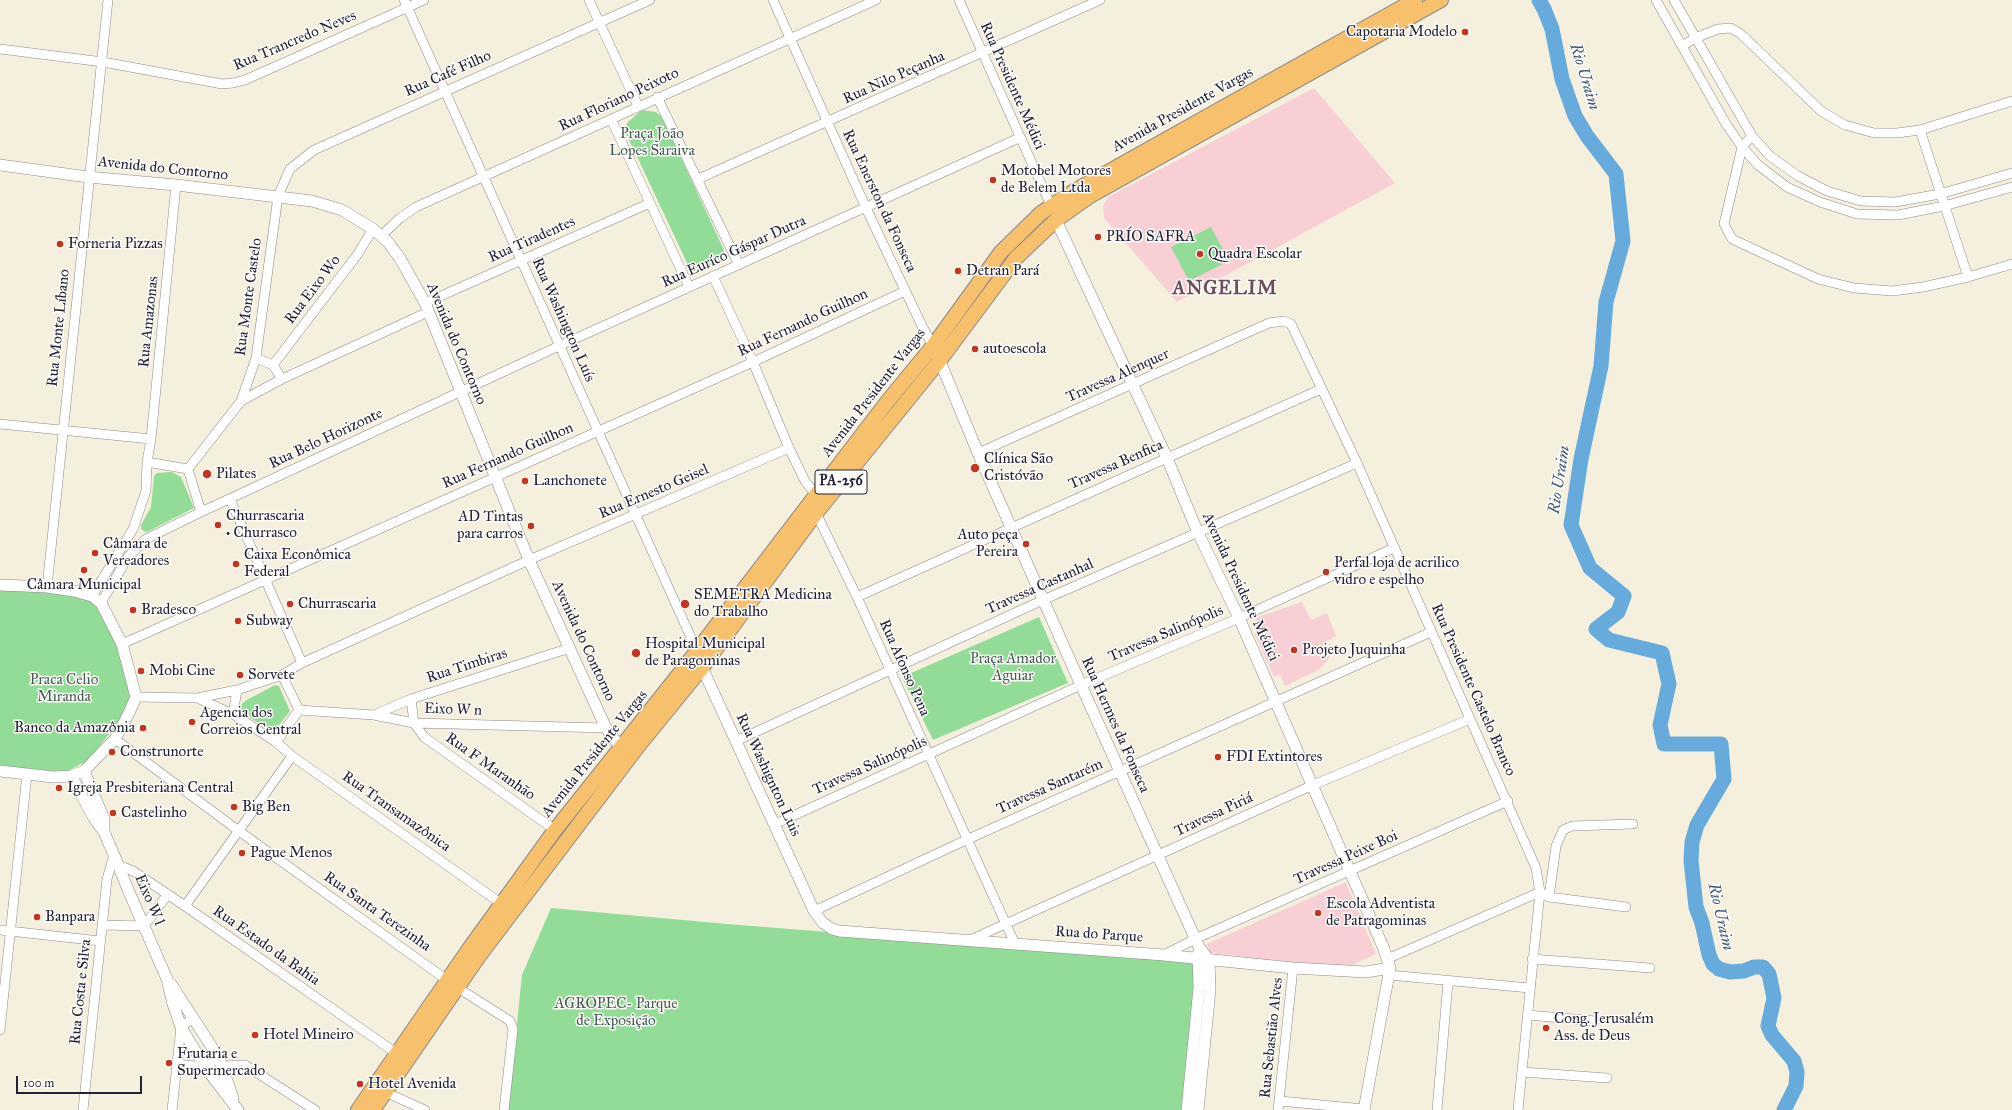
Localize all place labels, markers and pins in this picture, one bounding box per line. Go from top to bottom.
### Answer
place label: Capotaria Modelo [1346,23,1457,41]
marker: Capotaria Modelo [1460,27,1470,37]
place label: Motobel Motores de Belem Ltda [1001,162,1111,197]
marker: Motobel Motores de Belem Ltda [988,175,998,185]
place label: PRÍO SAFRA [1106,228,1195,246]
marker: PRÍO SAFRA [1093,232,1103,242]
place label: Forneria Pizzas [68,235,163,253]
marker: Forneria Pizzas [55,239,65,249]
place label: Quadra Escolar [1208,245,1302,263]
marker: Quadra Escolar [1195,249,1205,259]
place label: Detran Pará [966,262,1039,280]
marker: Detran Pará [953,266,963,276]
place label: autoescola [983,340,1046,358]
marker: autoescola [970,344,980,354]
place label: Clínica São Cristóvão [984,450,1053,485]
marker: Clínica São Cristóvão [969,462,981,474]
place label: Pilates [216,465,256,483]
marker: Pilates [201,468,213,480]
place label: Lanchonete [533,472,607,490]
marker: Lanchonete [520,476,530,486]
place label: Churrascaria • Churrasco [226,507,304,542]
place label: AD Tintas para carros [457,508,523,543]
marker: Churrascaria • Churrasco [213,520,223,530]
marker: AD Tintas para carros [526,521,536,531]
place label: Auto peça Pereira [957,526,1018,561]
place label: Câmara de Vereadores [103,535,169,570]
marker: Auto peça Pereira [1021,539,1031,549]
place label: Caixa Econômica Federal [244,546,351,581]
marker: Câmara de Vereadores [90,548,100,558]
place label: Perfal loja de acrilico vidro e espelho [1334,554,1459,589]
marker: Caixa Econômica Federal [231,559,241,569]
marker: Câmara Municipal [79,565,89,575]
marker: Perfal loja de acrilico vidro e espelho [1321,567,1331,577]
place label: Câmara Municipal [27,576,141,594]
place label: SEMETRA Medicina do Trabalho [694,586,832,621]
place label: Churrascaria [298,595,376,613]
marker: SEMETRA Medicina do Trabalho [679,598,691,610]
marker: Churrascaria [285,599,295,609]
place label: Bradesco [141,601,196,619]
marker: Bradesco [128,605,138,615]
place label: Subway [246,612,293,630]
marker: Subway [233,616,243,626]
place label: Hospital Municipal de Paragominas [645,635,765,670]
place label: Projeto Juquinha [1302,641,1406,659]
marker: Projeto Juquinha [1289,645,1299,655]
marker: Hospital Municipal de Paragominas [630,647,642,659]
place label: Mobi Cine [149,662,215,680]
marker: Mobi Cine [136,666,146,676]
place label: Sorvete [248,666,295,684]
marker: Sorvete [235,670,245,680]
place label: Agencia dos Correios Central [200,704,302,739]
marker: Agencia dos Correios Central [187,717,197,727]
place label: Banco da Amazônia [14,719,135,737]
marker: Banco da Amazônia [138,723,148,733]
place label: Construnorte [120,743,203,761]
marker: Construnorte [107,747,117,757]
place label: FDI Extintores [1226,748,1322,766]
marker: FDI Extintores [1213,752,1223,762]
place label: Igreja Presbiteriana Central [67,779,233,797]
marker: Igreja Presbiteriana Central [54,783,64,793]
place label: Big Ben [242,798,290,816]
marker: Big Ben [229,802,239,812]
place label: Castelinho [121,804,187,822]
marker: Castelinho [108,808,118,818]
place label: Pague Menos [250,844,332,862]
marker: Pague Menos [237,848,247,858]
place label: Escola Adventista de Patragominas [1326,895,1435,930]
place label: Banpara [45,908,95,926]
marker: Escola Adventista de Patragominas [1313,908,1323,918]
marker: Banpara [32,912,42,922]
place label: Cong. Jerusalém Ass. de Deus [1554,1010,1654,1045]
marker: Cong. Jerusalém Ass. de Deus [1541,1023,1551,1033]
place label: Hotel Mineiro [263,1026,354,1044]
marker: Hotel Mineiro [250,1030,260,1040]
place label: Frutaria e Supermercado [177,1045,265,1080]
marker: Frutaria e Supermercado [164,1058,174,1068]
place label: Hotel Avenida [368,1075,456,1093]
marker: Hotel Avenida [355,1079,365,1089]

